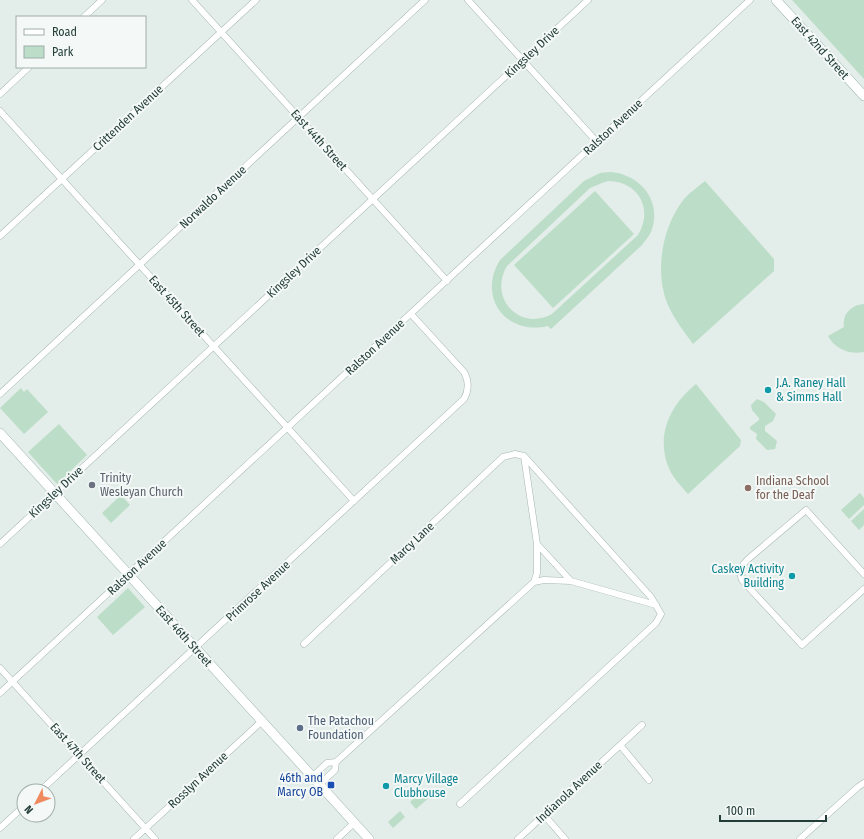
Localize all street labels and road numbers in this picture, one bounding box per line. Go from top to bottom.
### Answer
street label: East 42nd Street [788,14,852,82]
street label: Kingsley Drive [502,23,562,81]
street label: Crittenden Avenue [90,82,166,154]
street label: Ralston Avenue [581,96,646,158]
street label: East 44th Street [288,107,350,173]
street label: Norwaldo Avenue [177,163,249,231]
street label: Kingsley Drive [264,243,324,301]
street label: East 45th Street [146,273,208,339]
street label: Ralston Avenue [343,316,408,378]
street label: Kingsley Drive [26,463,86,521]
street label: Marcy Lane [387,519,437,567]
street label: Ralston Avenue [105,536,170,598]
street label: Primrose Avenue [223,558,293,624]
street label: East 46th Street [153,603,215,670]
street label: East 47th Street [47,720,109,786]
street label: Rosslyn Avenue [165,749,231,811]
street label: Indianola Avenue [533,758,605,826]

